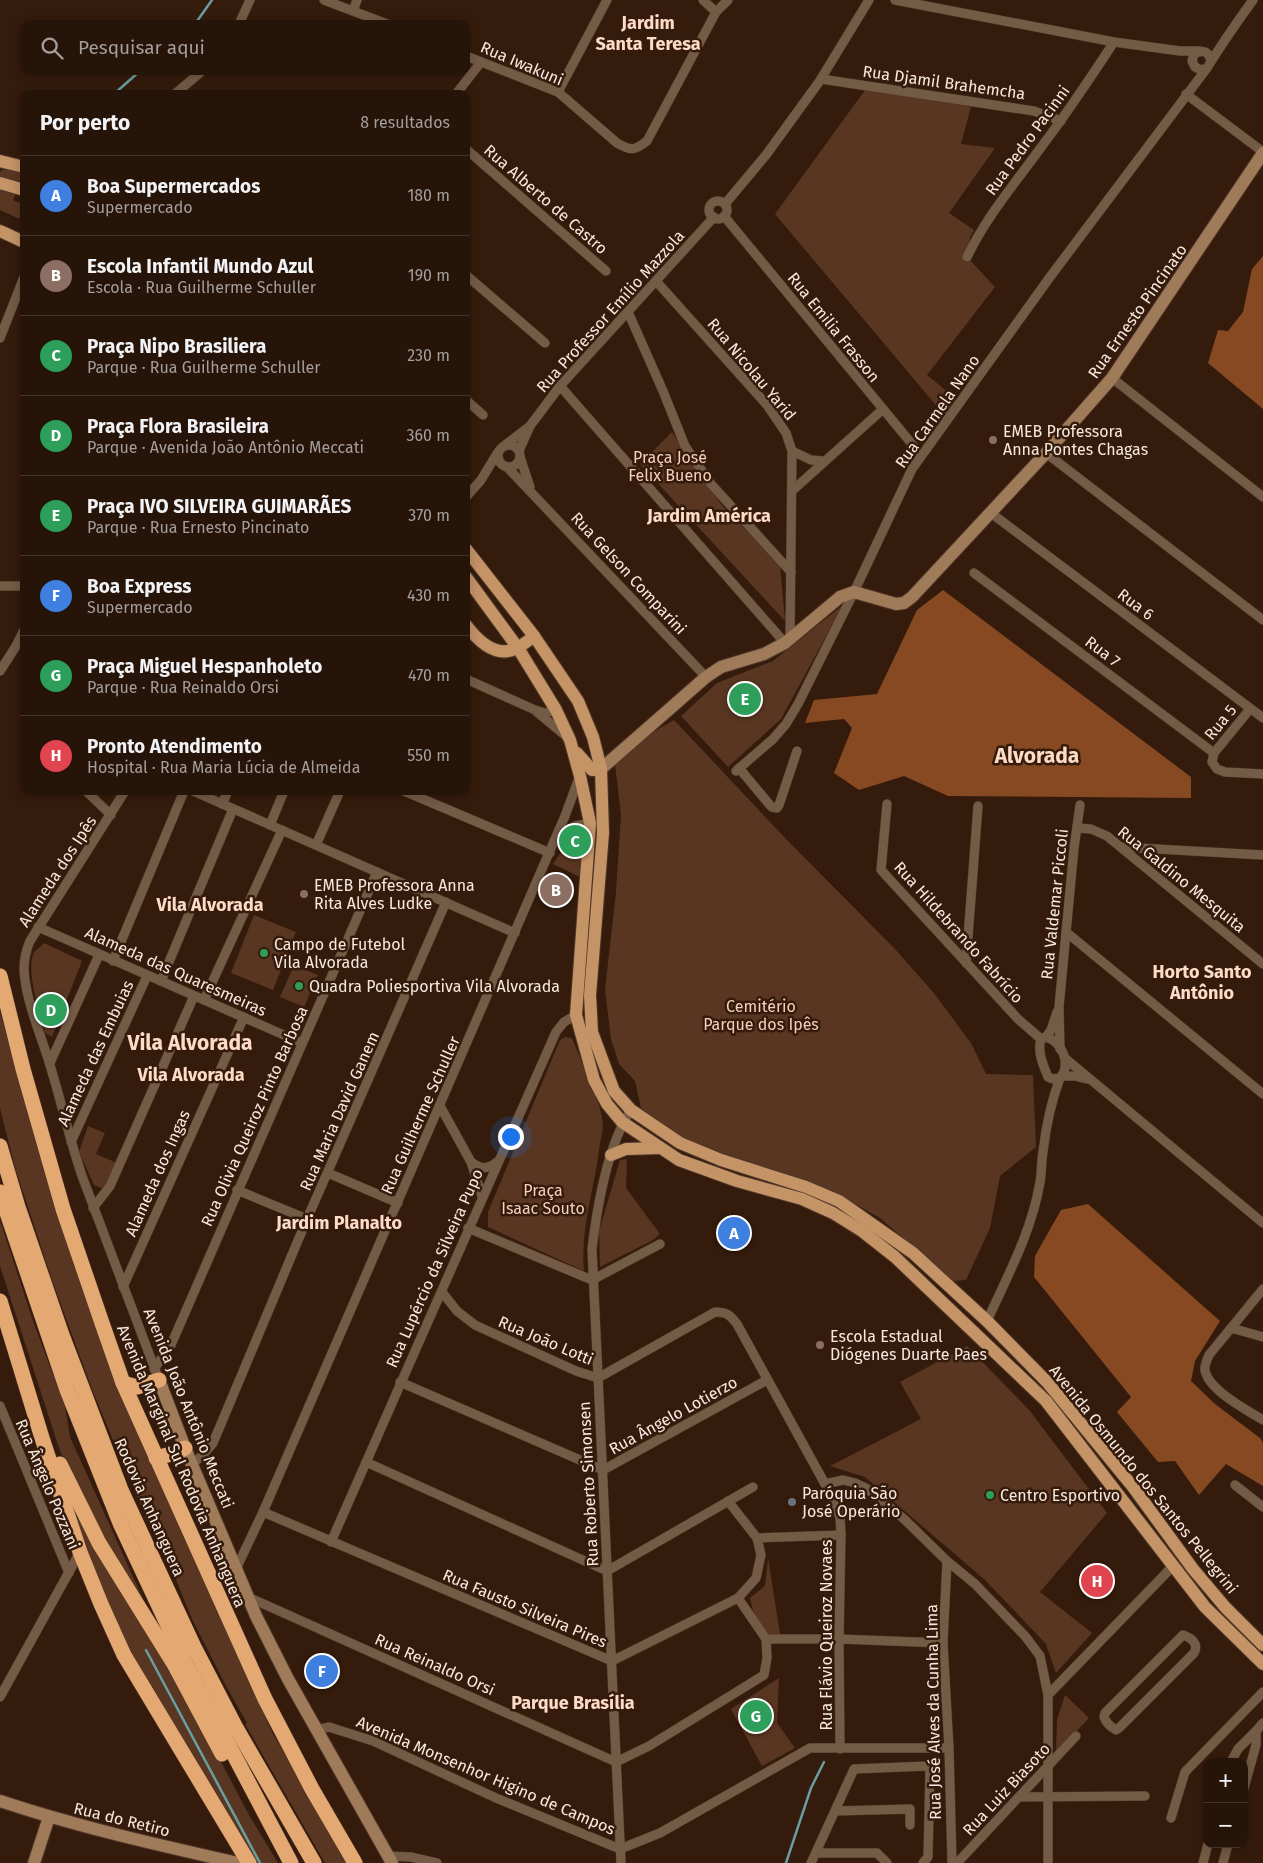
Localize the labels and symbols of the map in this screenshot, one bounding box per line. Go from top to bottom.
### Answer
district label: Jardim Santa Teresa [595,12,701,55]
street label: Rua Iwakuni [478,38,566,89]
street label: Rua Djamil Brahemcha [861,62,1027,103]
street label: Rua Pedro Pacinni [981,82,1074,199]
street label: Rua Alberto de Castro [480,141,611,258]
street label: Rua Professor Emílio Mazzola [532,226,688,396]
street label: Rua Ernesto Pincinato [1084,241,1191,382]
street label: Rua Emilia Frasson [784,269,884,386]
street label: Rua Nicolau Yarid [703,314,800,424]
street label: Rua Carmela Nano [891,351,984,472]
place label: EMEB Professora Anna Pontes Chagas [1003,422,1148,459]
marker: EMEB Professora Anna Pontes Chagas [987,434,999,446]
park label: Praça José Felix Bueno [628,448,712,485]
district label: Jardim América [646,505,771,527]
street label: Rua Gelson Comparini [567,508,690,638]
street label: Rua 6 [1114,585,1158,624]
street label: Rua 7 [1081,632,1124,671]
pin: E [729,680,761,718]
street label: Rua 5 [1200,701,1240,744]
district label: Alvorada [994,743,1079,769]
street label: Alameda dos Ipês [14,812,100,930]
pin: C [559,822,591,860]
street label: Rua Galdino Mesquita [1114,822,1249,937]
street label: Rua Valdemar Piccoli [1037,828,1072,980]
street label: Rua Hildebrando Fabrício [890,858,1027,1007]
pin: B [540,871,572,909]
place label: EMEB Professora Anna Rita Alves Ludke [314,876,475,913]
marker: EMEB Professora Anna Rita Alves Ludke [298,888,310,900]
district label: Vila Alvorada [155,894,264,916]
street label: Alameda das Quaresmeiras [82,923,270,1020]
place label: Campo de Futebol Vila Alvorada [274,935,406,972]
marker: Campo de Futebol Vila Alvorada [258,947,270,959]
district label: Horto Santo Antônio [1153,961,1251,1004]
street label: Alameda das Embuias [53,977,138,1129]
place label: Quadra Poliesportiva Vila Alvorada [309,977,560,996]
marker: Quadra Poliesportiva Vila Alvorada [293,980,305,992]
pin: D [35,991,67,1029]
park label: Cemitério Parque dos Ipês [703,997,819,1034]
street label: Rua Olivia Queiroz Pinto Barbosa [197,1003,312,1229]
street label: Rua Maria David Ganem [296,1029,383,1194]
district label: Vila Alvorada [126,1030,253,1056]
street label: Rua Guilherme Schuller [377,1033,464,1197]
district label: Vila Alvorada [136,1064,245,1086]
street label: Alameda dos Ingas [121,1107,194,1239]
your location [498,1124,524,1150]
street label: Rua Lupércio da Silveira Pupo [382,1166,487,1371]
park label: Praça Isaac Souto [501,1181,585,1218]
district label: Jardim Planalto [275,1212,402,1234]
pin: A [718,1214,750,1252]
street label: Avenida João Antônio Meccati [140,1305,237,1511]
street label: Rua João Lotti [495,1312,596,1369]
street label: Avenida Marginal Sul Rodovia Anhanguera [114,1322,250,1610]
place label: Escola Estadual Diógenes Duarte Paes [830,1327,987,1364]
marker: Escola Estadual Diógenes Duarte Paes [814,1339,826,1351]
street label: Avenida Osmundo dos Santos Pellegrini [1045,1361,1242,1597]
street label: Rua Ângelo Lotierzo [605,1371,741,1459]
street label: Rua Roberto Simonsen [575,1401,602,1567]
street label: Rua Ângelo Pozzani [11,1416,85,1552]
street label: Rodovia Anhanguera [111,1435,189,1579]
place label: Paróquia São José Operário [802,1484,900,1521]
place label: Centro Esportivo [1000,1486,1120,1505]
marker: Centro Esportivo [984,1489,996,1501]
marker: Paróquia São José Operário [786,1496,798,1508]
street label: Rua Flávio Queiroz Novaes [817,1539,836,1731]
pin: H [1081,1562,1113,1600]
street label: Rua Fausto Silveira Pires [440,1565,610,1652]
street label: Rua José Alves da Cunha Lima [922,1604,945,1820]
street label: Rua Reinaldo Orsi [372,1629,498,1699]
pin: F [306,1652,338,1690]
district label: Parque Brasília [511,1692,635,1714]
pin: G [740,1697,772,1735]
street label: Avenida Monsenhor Higino de Campos [354,1712,618,1839]
street label: Rua Luiz Biasoto [959,1739,1054,1839]
street label: Rua do Retiro [72,1798,172,1841]

